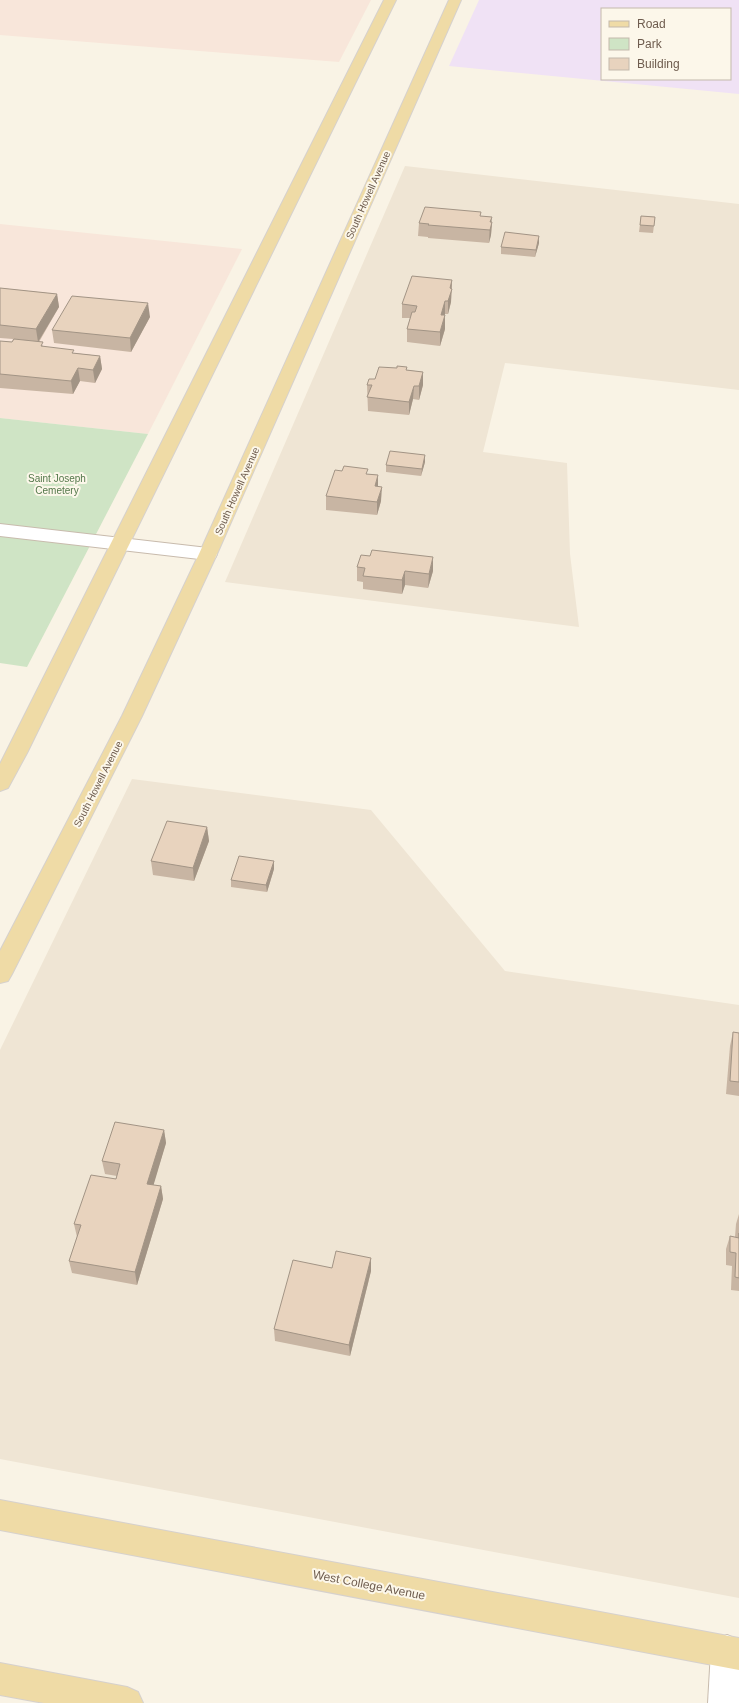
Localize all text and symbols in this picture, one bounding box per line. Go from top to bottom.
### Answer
legend [601,8,731,80]
text: Road [637,17,666,31]
text: Park [637,37,663,51]
text: Building [637,57,680,71]
street label: South Howell Avenue [344,149,392,241]
street label: South Howell Avenue [213,445,261,537]
park label: Saint Joseph Cemetery [28,473,86,496]
street label: South Howell Avenue [72,739,125,829]
street label: West College Avenue [312,1567,427,1603]

